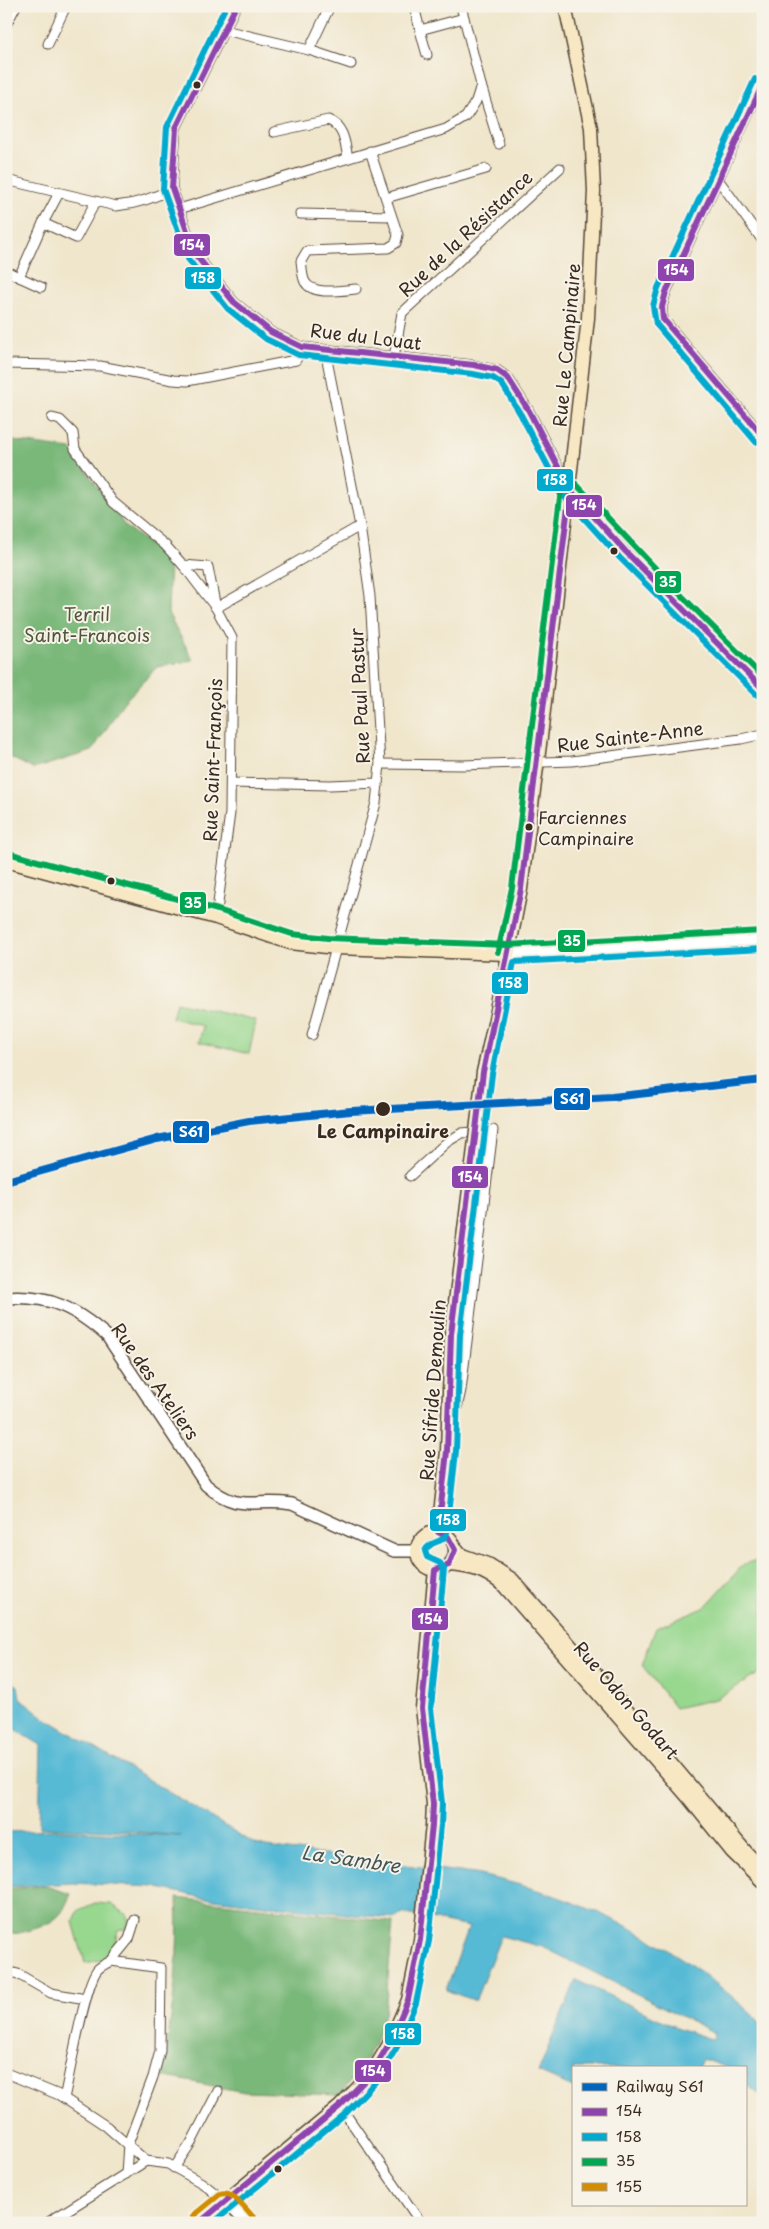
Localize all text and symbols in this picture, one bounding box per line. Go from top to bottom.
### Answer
unlabelled marker [192,80,202,90]
street label: Rue de la Résistance [392,164,538,302]
line badge: 154 [173,233,211,257]
text: 154 [179,234,205,255]
line badge: 154 [657,258,695,282]
text: 154 [663,259,689,280]
street label: Rue Le Campinaire [545,262,587,428]
line badge: 158 [184,266,222,290]
text: 158 [191,267,215,288]
street label: Rue du Louat [309,316,423,356]
line badge: 158 [536,468,574,492]
text: 158 [543,469,567,490]
line badge: 154 [565,494,603,518]
text: 154 [571,494,597,515]
unlabelled marker [609,546,619,556]
line badge: 35 [654,570,682,594]
text: 35 [659,571,677,592]
park label: Terril Saint-Francois [24,600,150,648]
street label: Rue Paul Pastur [342,627,376,765]
street label: Rue Saint-François [196,678,228,842]
street label: Rue Sainte-Anne [555,714,705,758]
place label: Farciennes Campinaire [538,804,634,851]
marker: Farciennes Campinaire [524,822,534,832]
unlabelled marker [106,876,116,886]
line badge: 35 [179,891,207,915]
text: 35 [184,892,202,913]
line badge: 35 [557,929,586,953]
text: 35 [563,930,581,951]
line badge: 158 [491,971,529,995]
text: 158 [498,972,522,993]
line badge: S61 [553,1087,591,1111]
text: S61 [560,1088,584,1109]
marker: Le Campinaire [374,1100,392,1118]
place label: Le Campinaire [317,1117,449,1144]
line badge: S61 [172,1120,210,1144]
text: S61 [179,1121,203,1142]
line badge: 154 [451,1165,489,1189]
text: 154 [457,1166,483,1187]
street label: Rue Sifride Demoulin [412,1298,452,1482]
street label: Rue des Ateliers [106,1317,206,1445]
line badge: 158 [429,1508,467,1532]
text: 158 [436,1509,460,1530]
line badge: 154 [411,1607,449,1631]
text: 154 [417,1608,443,1629]
street label: Rue Odon Godart [568,1635,686,1765]
water label: La Sambre [300,1837,403,1879]
line badge: 158 [384,2022,422,2046]
text: 158 [391,2023,415,2044]
line badge: 154 [354,2059,392,2083]
text: 154 [360,2060,386,2081]
legend [572,2066,746,2206]
text: Railway S61 [616,2074,703,2097]
text: 154 [616,2098,642,2121]
text: 158 [616,2124,642,2147]
text: 35 [616,2148,635,2171]
unlabelled marker [273,2164,283,2174]
text: 155 [616,2174,642,2197]

